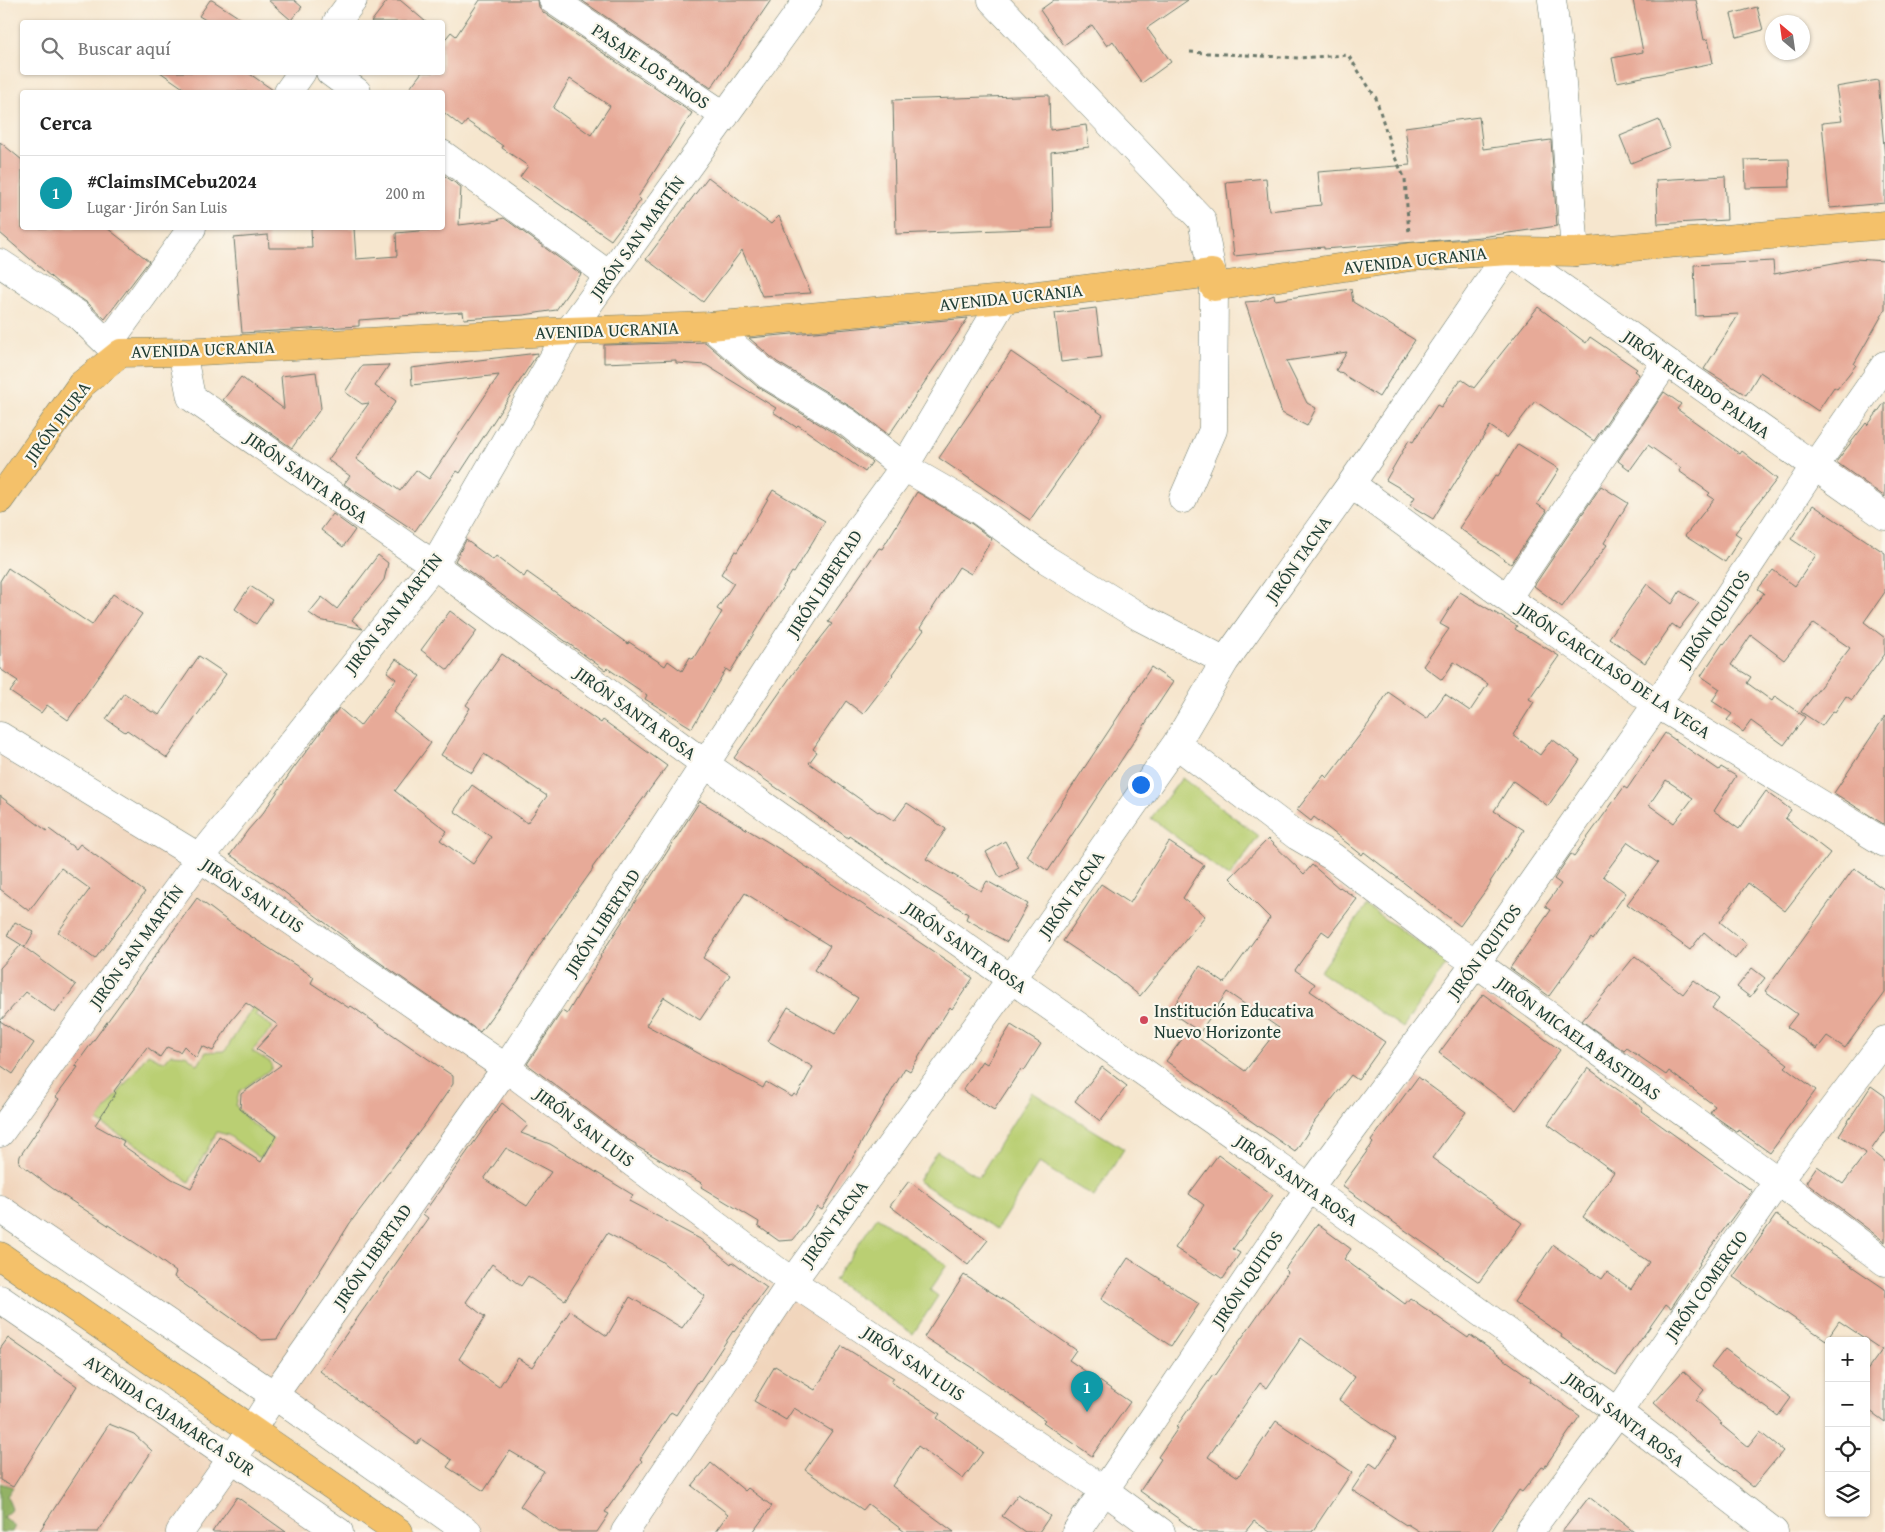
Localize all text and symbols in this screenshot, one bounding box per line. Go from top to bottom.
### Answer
north arrow [1765,15,1810,60]
street label: PASAJE LOS PINOS [587,16,716,116]
search box [20,20,445,75]
icon: search [38,34,66,62]
text: Buscar aquí [78,34,171,62]
text: Cerca [40,107,92,138]
text: #ClaimsIMCebu2024 [87,167,257,195]
street label: JIRÓN SAN MARTÍN [582,170,691,306]
text: 1 [52,181,60,205]
text: 200 m [385,181,425,205]
text: Lugar · Jirón San Luis [87,195,227,219]
street label: AVENIDA UCRANIA [1342,239,1488,281]
street label: AVENIDA UCRANIA [938,276,1084,318]
street label: AVENIDA UCRANIA [535,314,680,346]
street label: JIRÓN RICARDO PALMA [1616,322,1776,445]
street label: AVENIDA UCRANIA [131,333,276,365]
street label: JIRÓN PIURA [16,375,97,470]
street label: JIRÓN SANTA ROSA [238,423,374,530]
street label: JIRÓN TACNA [1257,510,1338,609]
street label: JIRÓN LIBERTAD [778,524,869,643]
street label: JIRÓN SAN MARTÍN [336,547,449,681]
street label: JIRÓN IQUITOS [1670,564,1757,674]
street label: JIRÓN GARCILASO DE LA VEGA [1510,594,1716,745]
street label: JIRÓN SANTA ROSA [568,658,702,766]
your location [1128,772,1154,798]
street label: JIRÓN TACNA [1030,845,1111,944]
street label: JIRÓN SAN LUIS [195,850,310,939]
street label: JIRÓN LIBERTAD [556,863,647,982]
street label: JIRÓN SAN MARTÍN [81,879,190,1015]
street label: JIRÓN SANTA ROSA [897,893,1033,1000]
street label: JIRÓN IQUITOS [1439,898,1528,1006]
street label: JIRÓN MICAELA BASTIDAS [1490,968,1667,1107]
place label: Institución Educativa Nuevo Horizonte [1154,997,1315,1045]
marker: Institución Educativa Nuevo Horizonte [1138,1014,1150,1026]
street label: JIRÓN SAN LUIS [528,1079,641,1174]
street label: JIRÓN SANTA ROSA [1228,1126,1364,1233]
street label: JIRÓN TACNA [792,1174,874,1273]
street label: JIRÓN LIBERTAD [325,1198,418,1316]
street label: JIRÓN COMERCIO [1657,1224,1754,1347]
street label: JIRÓN IQUITOS [1203,1225,1290,1335]
street label: JIRÓN SAN LUIS [856,1318,971,1407]
map controls [1825,1337,1870,1517]
button: + [1825,1337,1870,1382]
street label: AVENIDA CAJAMARCA SUR [79,1348,261,1483]
street label: JIRÓN SANTA ROSA [1558,1363,1691,1473]
pin: 1 [1071,1371,1103,1412]
button: − [1825,1382,1870,1427]
button: locate [1825,1427,1870,1472]
button: layers [1825,1472,1870,1517]

